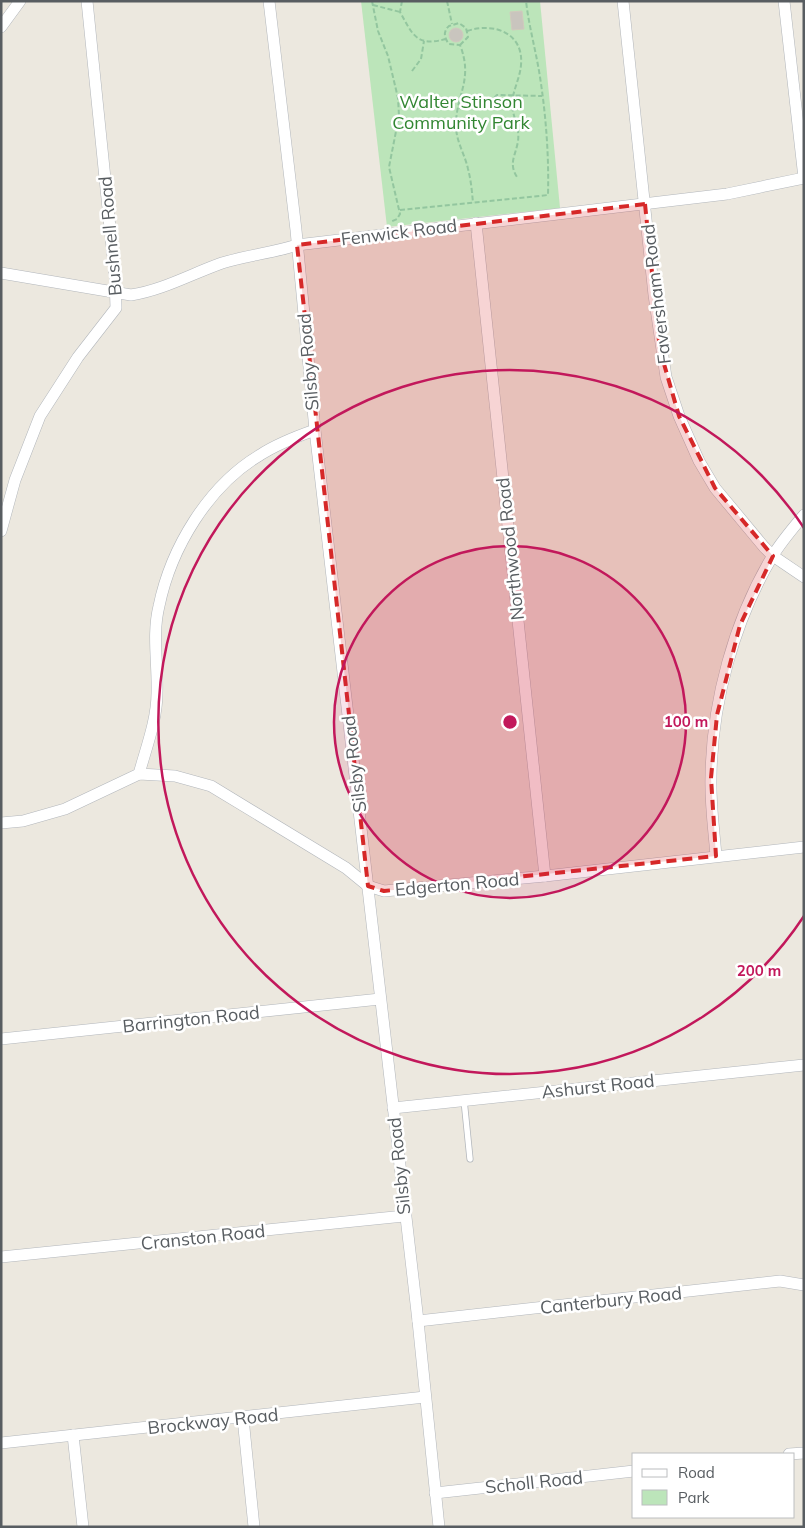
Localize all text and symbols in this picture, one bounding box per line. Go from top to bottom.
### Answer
park label: Walter Stinson Community Park [392,90,530,134]
street label: Bushnell Road [93,175,127,297]
street label: Fenwick Road [340,213,458,251]
street label: Faversham Road [636,223,676,365]
street label: Silsby Road [292,312,324,412]
street label: Northwood Road [491,477,529,621]
text: 100 m [664,712,708,731]
centre of rings [501,713,519,731]
street label: Silsby Road [337,714,371,814]
street label: Edgerton Road [394,867,520,901]
text: 200 m [737,961,781,980]
street label: Barrington Road [121,1000,261,1038]
street label: Ashurst Road [540,1069,656,1103]
street label: Silsby Road [382,1116,416,1216]
street label: Cranston Road [140,1219,266,1255]
street label: Canterbury Road [539,1281,683,1319]
street label: Brockway Road [146,1403,280,1439]
legend [632,1453,795,1518]
text: Road [678,1463,715,1482]
street label: Scholl Road [484,1465,584,1499]
text: Park [678,1488,710,1507]

